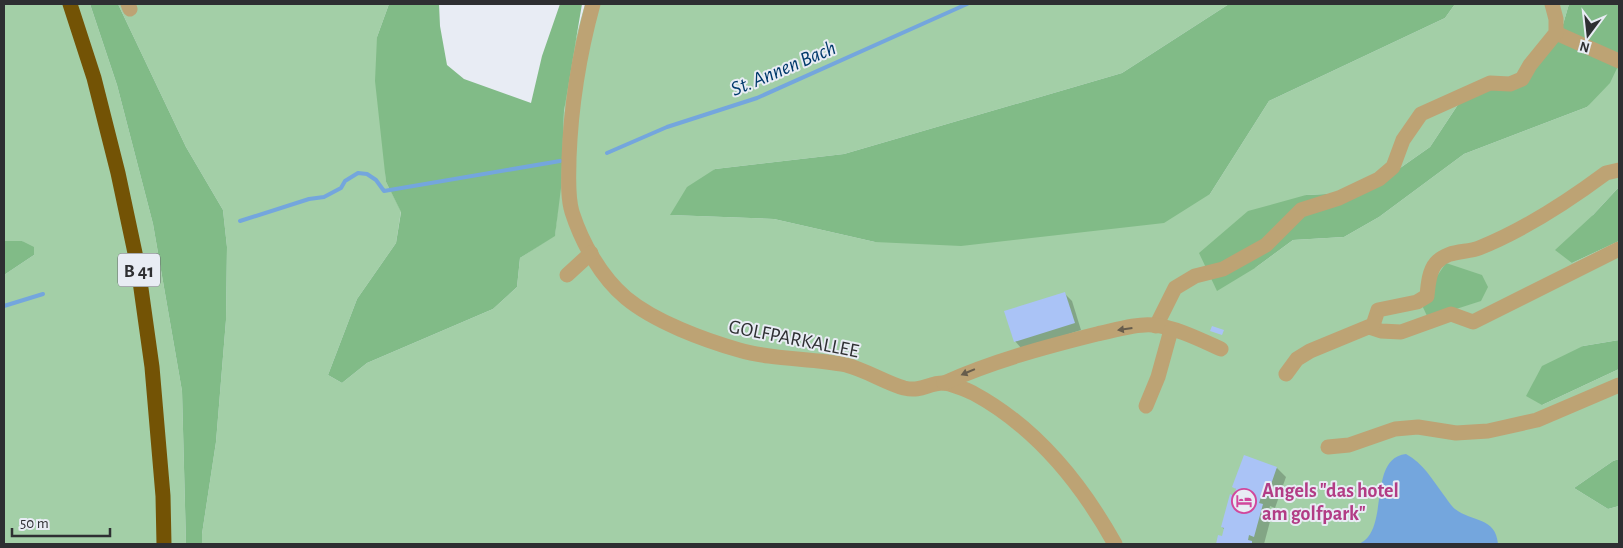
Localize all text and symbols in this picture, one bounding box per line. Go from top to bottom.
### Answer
north arrow [1563,10,1613,60]
water label: St. Annen Bach [728,37,839,100]
text: N [1578,39,1591,55]
road number: B 41 [118,254,160,286]
street label: GOLFPARKALLEE [727,317,861,361]
one-way arrow [1116,325,1132,333]
one-way arrow [961,369,976,377]
place label: Angels "das hotel am golfpark" [1262,481,1399,524]
hotel icon: Angels "das hotel am golfpark" [1231,488,1257,514]
scale bar [12,506,110,538]
text: 50 m [20,516,49,531]

